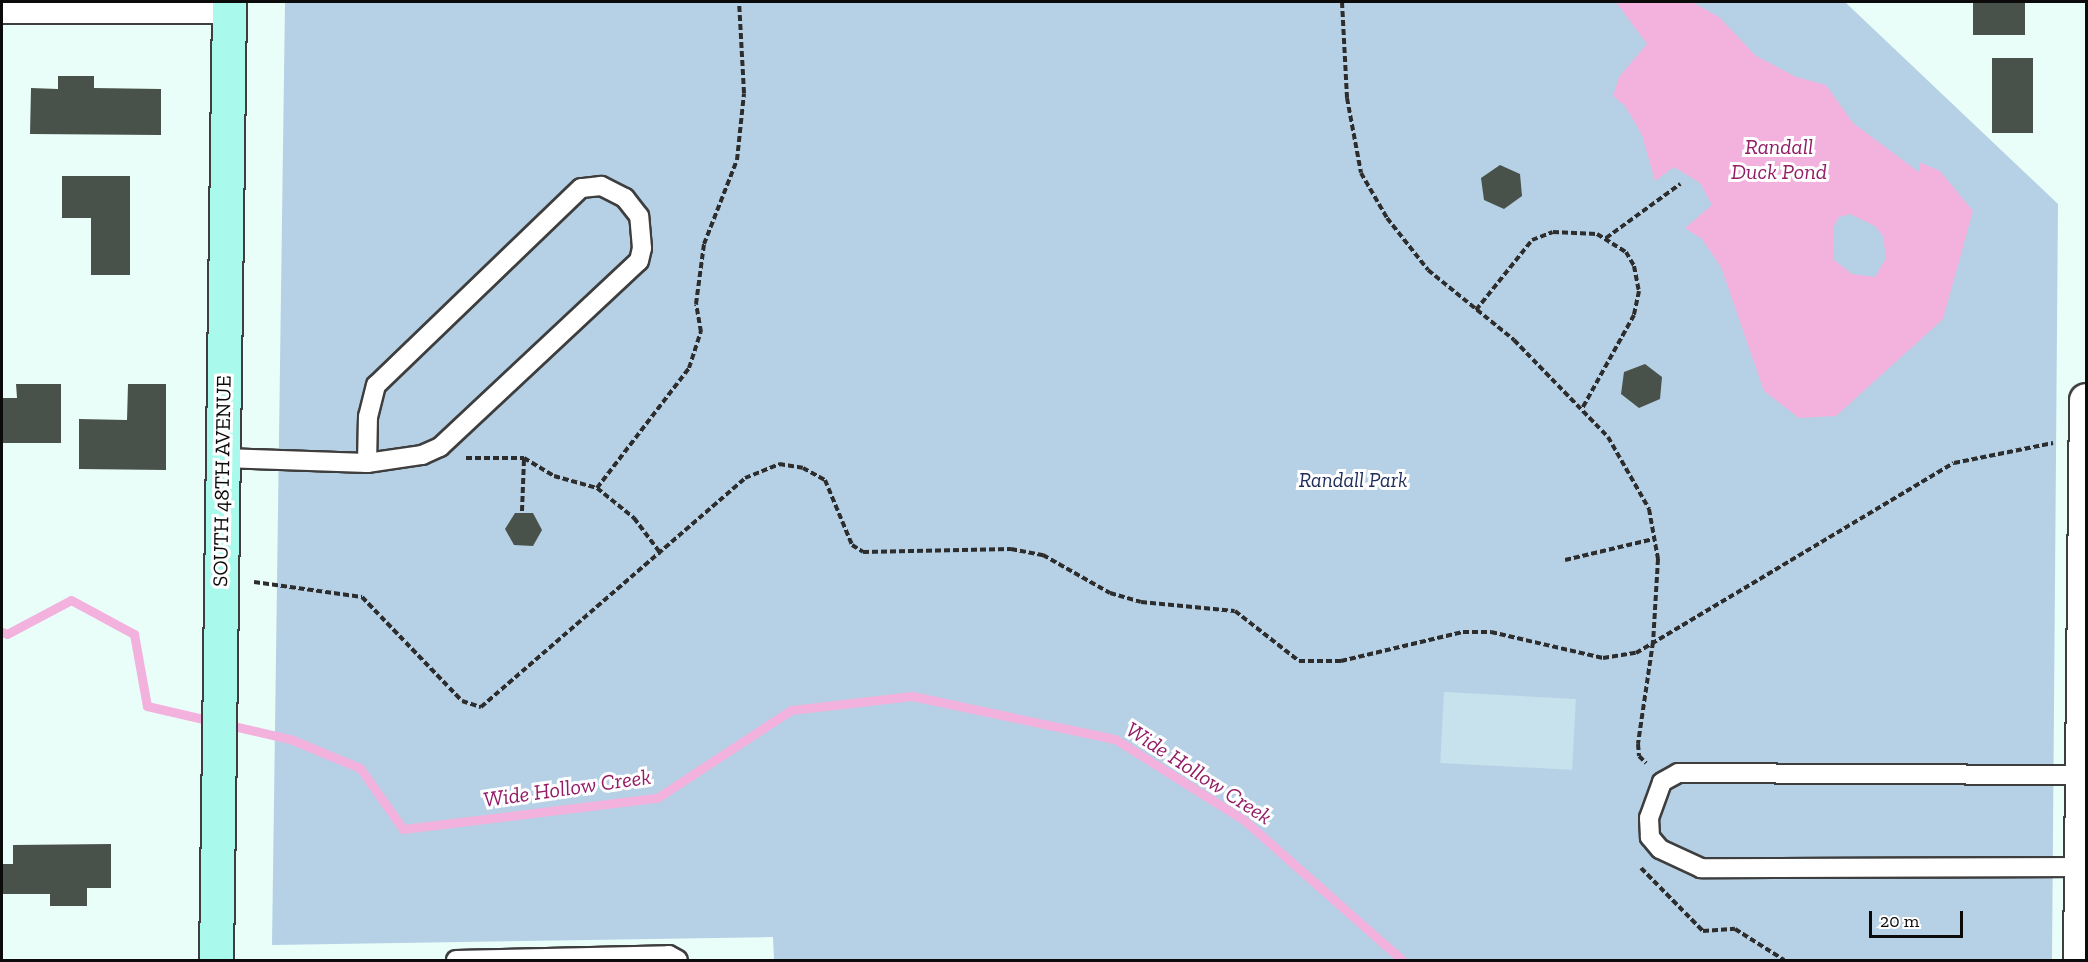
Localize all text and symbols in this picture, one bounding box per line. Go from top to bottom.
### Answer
water label: Randall Duck Pond [1731,133,1827,184]
street label: SOUTH 48TH AVENUE [208,375,236,587]
park label: Randall Park [1299,467,1407,493]
water label: Wide Hollow Creek [1121,716,1277,830]
water label: Wide Hollow Creek [482,763,652,813]
scale bar [1872,899,1966,937]
text: 20 m [1880,910,1919,932]

